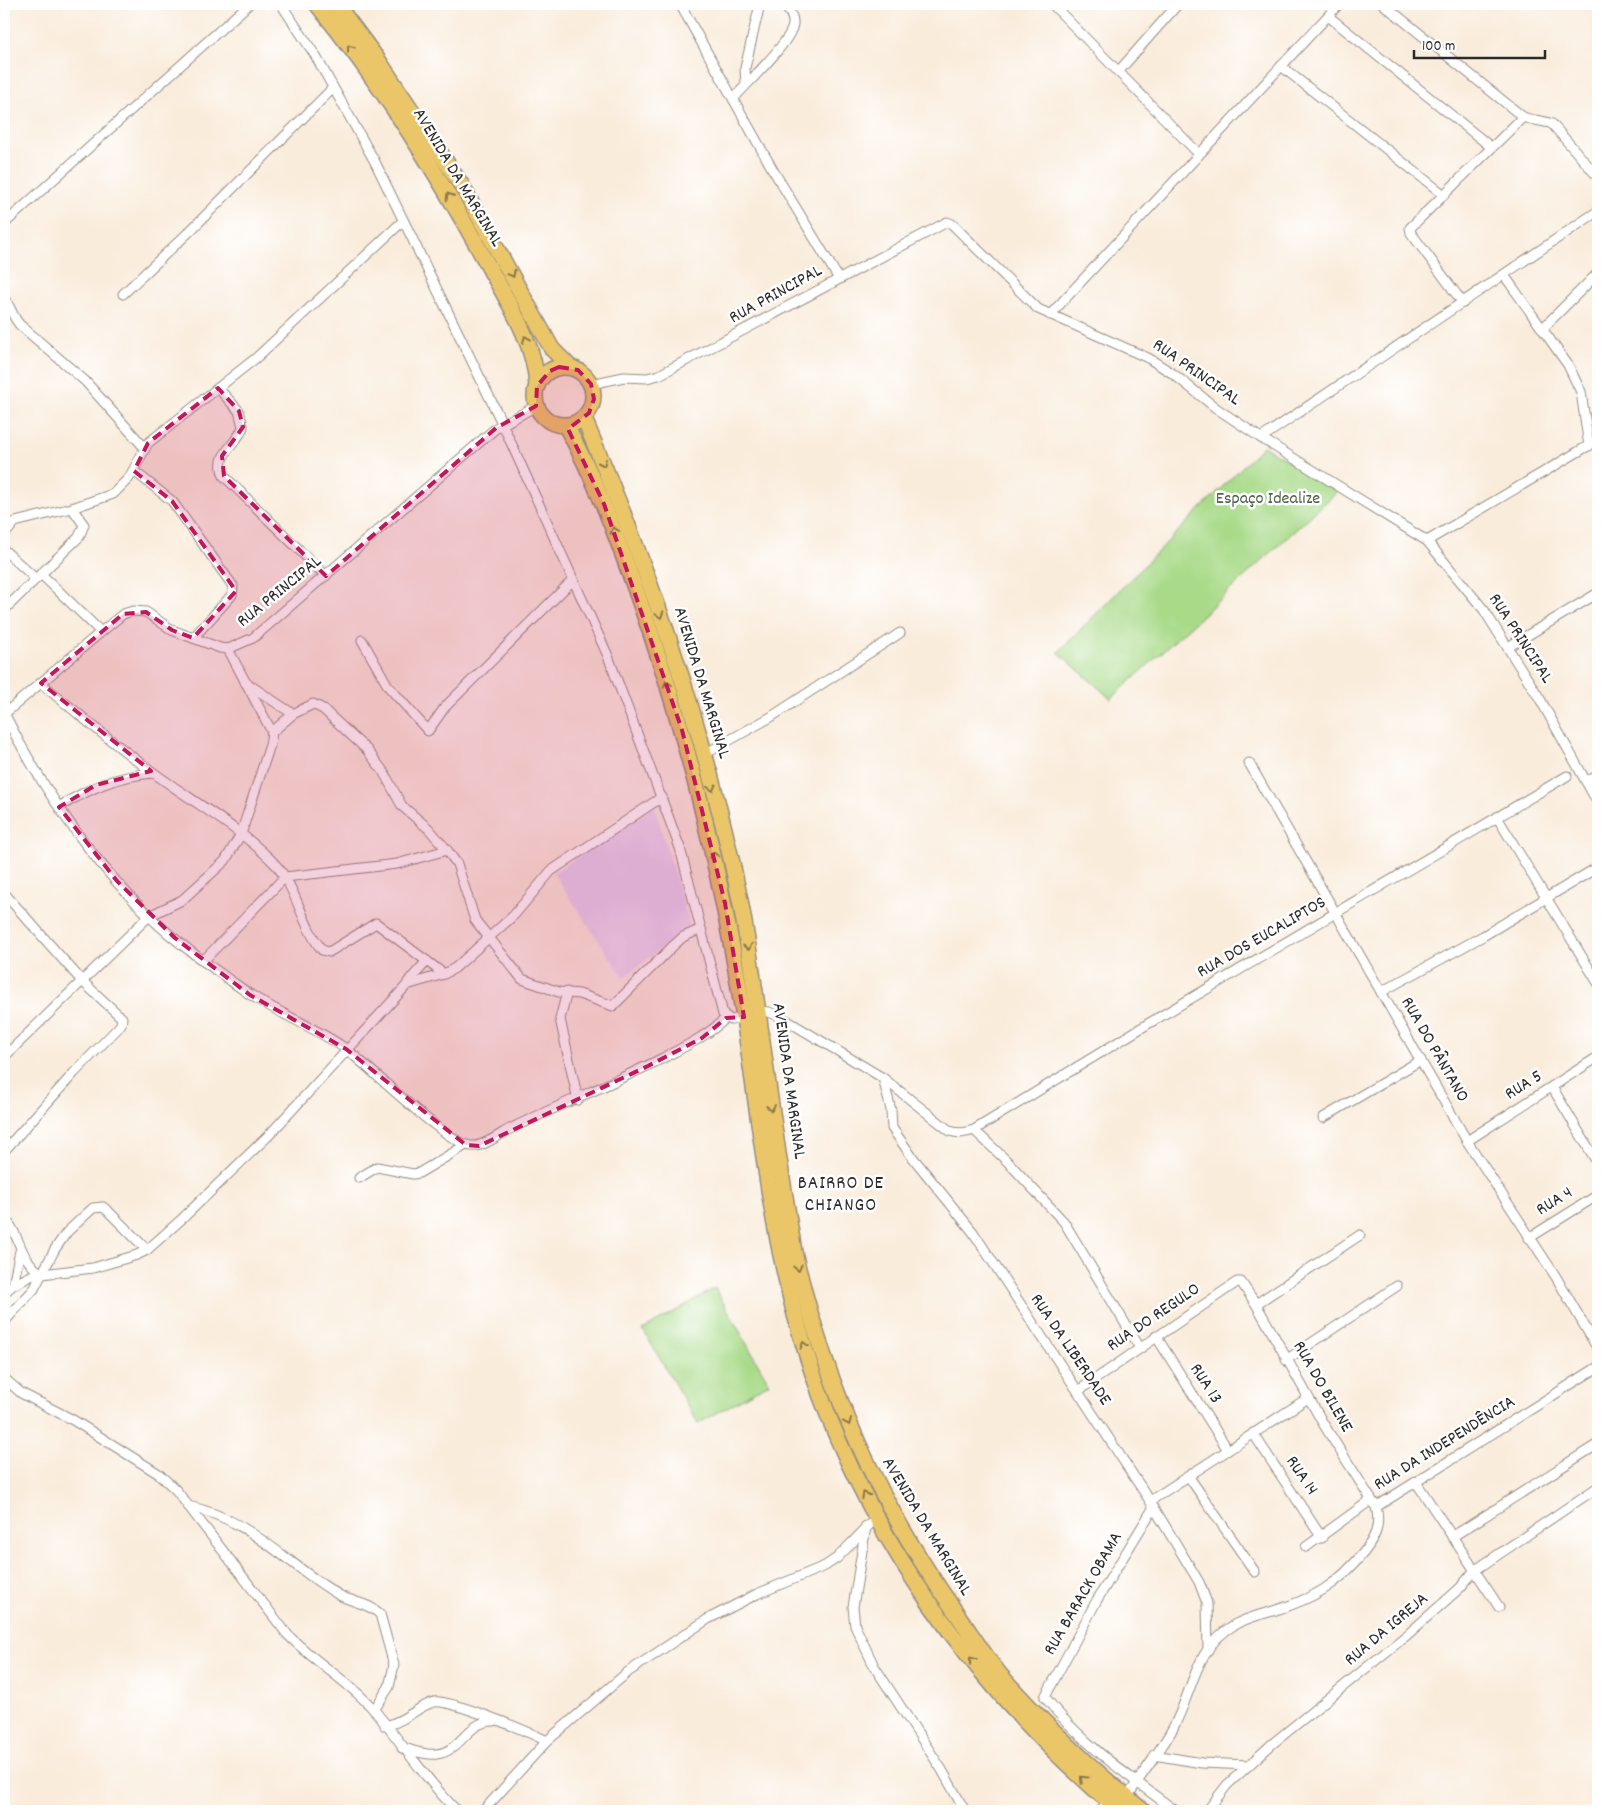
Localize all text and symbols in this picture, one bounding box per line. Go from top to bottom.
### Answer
scale bar [1414,28,1546,60]
text: 100 m [1422,36,1455,58]
one-way arrow [347,44,356,54]
street label: AVENIDA DA MARGINAL [406,104,509,252]
one-way arrow [445,193,455,202]
street label: RUA PRINCIPAL [725,259,827,331]
one-way arrow [505,269,515,278]
street label: RUA PRINCIPAL [1147,333,1246,413]
one-way arrow [521,335,532,344]
one-way arrow [597,458,608,467]
park label: Espaço Idealize [1216,487,1320,512]
one-way arrow [610,527,620,535]
street label: RUA PRINCIPAL [232,550,328,634]
street label: RUA PRINCIPAL [1482,589,1559,689]
street label: AVENIDA DA MARGINAL [666,604,736,763]
one-way arrow [655,611,665,619]
one-way arrow [663,680,673,688]
one-way arrow [707,783,717,791]
one-way arrow [709,851,720,860]
street label: RUA DOS EUCALIPTOS [1193,891,1331,985]
one-way arrow [743,942,753,951]
street label: RUA DO PÂNTANO [1394,993,1474,1107]
street label: AVENIDA DA MARGINAL [765,1001,811,1161]
street label: RUA 5 [1501,1065,1547,1107]
one-way arrow [765,1104,776,1112]
district label: BAIRRO DE CHIANGO [798,1171,884,1220]
street label: RUA 4 [1532,1181,1578,1223]
one-way arrow [792,1263,803,1272]
street label: RUA DO REGULO [1102,1278,1206,1358]
street label: RUA DA LIBERDADE [1023,1289,1117,1411]
street label: RUA DO BILENE [1286,1337,1358,1437]
one-way arrow [799,1341,809,1349]
street label: RUA 13 [1183,1359,1227,1409]
street label: RUA DA INDEPENDÊNCIA [1369,1390,1521,1498]
one-way arrow [842,1417,853,1426]
street label: RUA 14 [1279,1451,1323,1501]
street label: AVENIDA DA MARGINAL [875,1453,978,1601]
one-way arrow [861,1491,871,1500]
street label: RUA BARACK OBAMA [1038,1528,1130,1660]
street label: RUA DA IGREJA [1340,1587,1434,1673]
one-way arrow [969,1657,978,1666]
one-way arrow [1080,1776,1089,1785]

